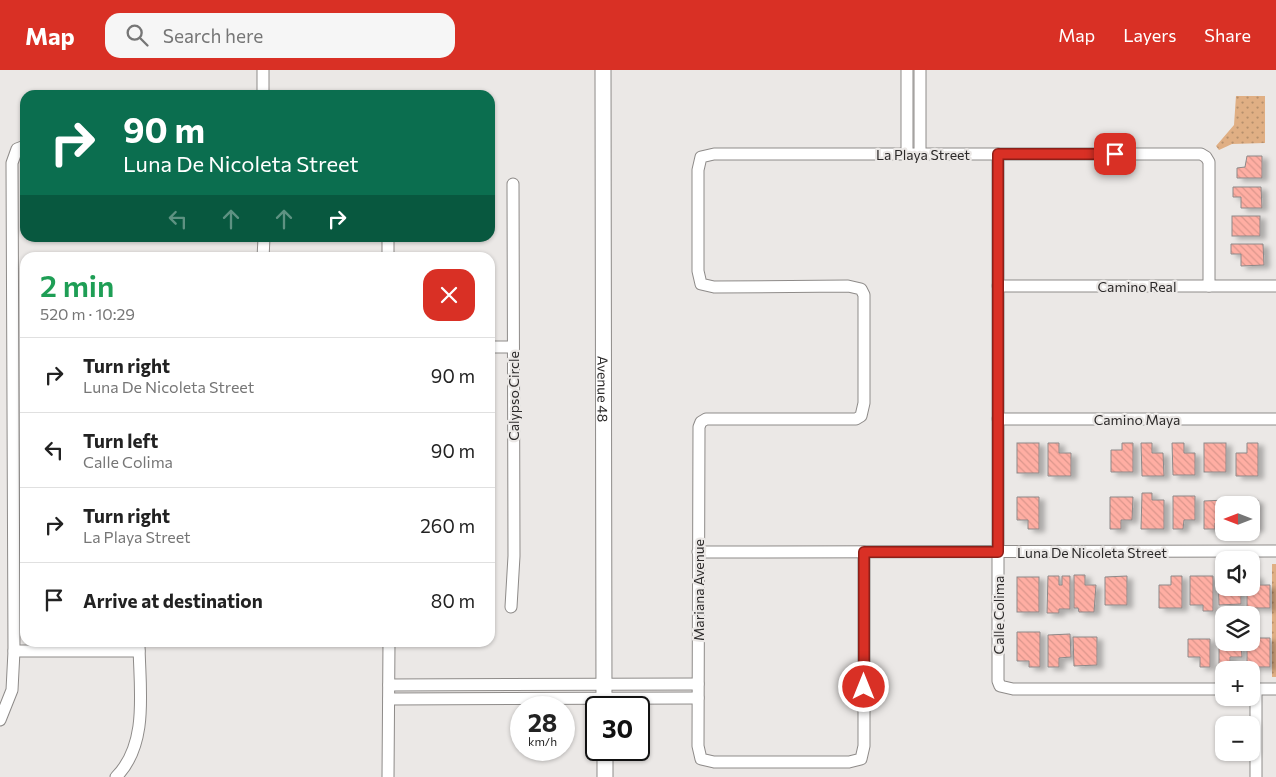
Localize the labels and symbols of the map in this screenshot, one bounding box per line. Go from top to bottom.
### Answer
pin [1094,133,1136,175]
street label: La Playa Street [876,146,970,163]
street label: Camino Real [1098,278,1176,295]
street label: Calypso Circle [505,351,522,441]
street label: Avenue 48 [595,356,612,422]
street label: Camino Maya [1094,411,1180,428]
north arrow [1215,496,1260,541]
street label: Mariana Avenue [690,539,707,641]
street label: Luna De Nicoleta Street [1017,544,1167,561]
street label: Calle Colima [990,576,1007,654]
position arrow [837,660,889,712]
speed limit sign: 30 [585,696,650,761]

